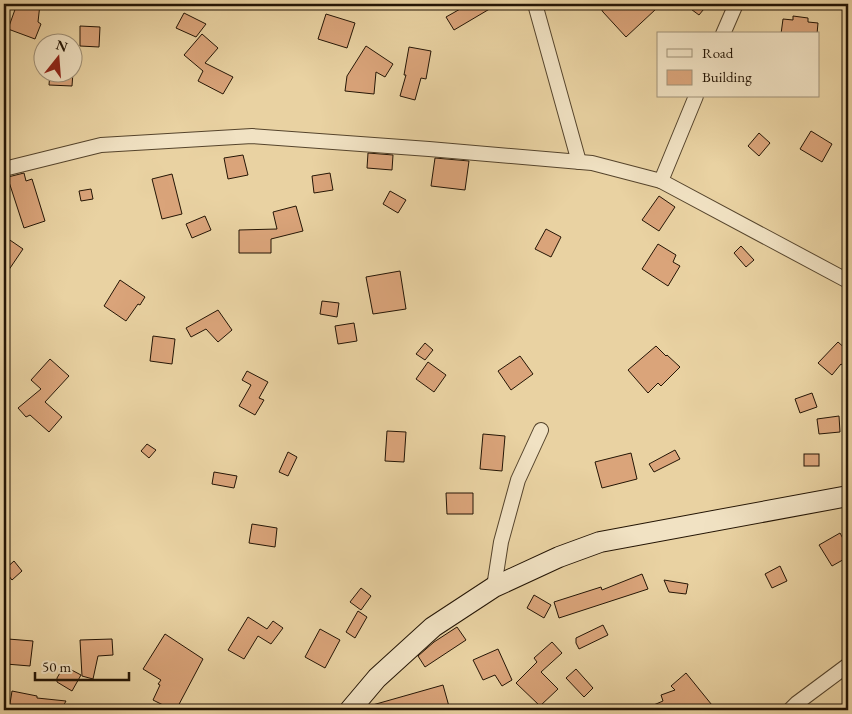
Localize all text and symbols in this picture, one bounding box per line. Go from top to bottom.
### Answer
north arrow [32,32,82,82]
legend [657,32,820,98]
text: N [54,35,70,56]
text: Road [702,43,734,62]
text: Building [702,67,752,86]
scale bar [35,649,129,681]
text: 50 m [42,657,71,676]

